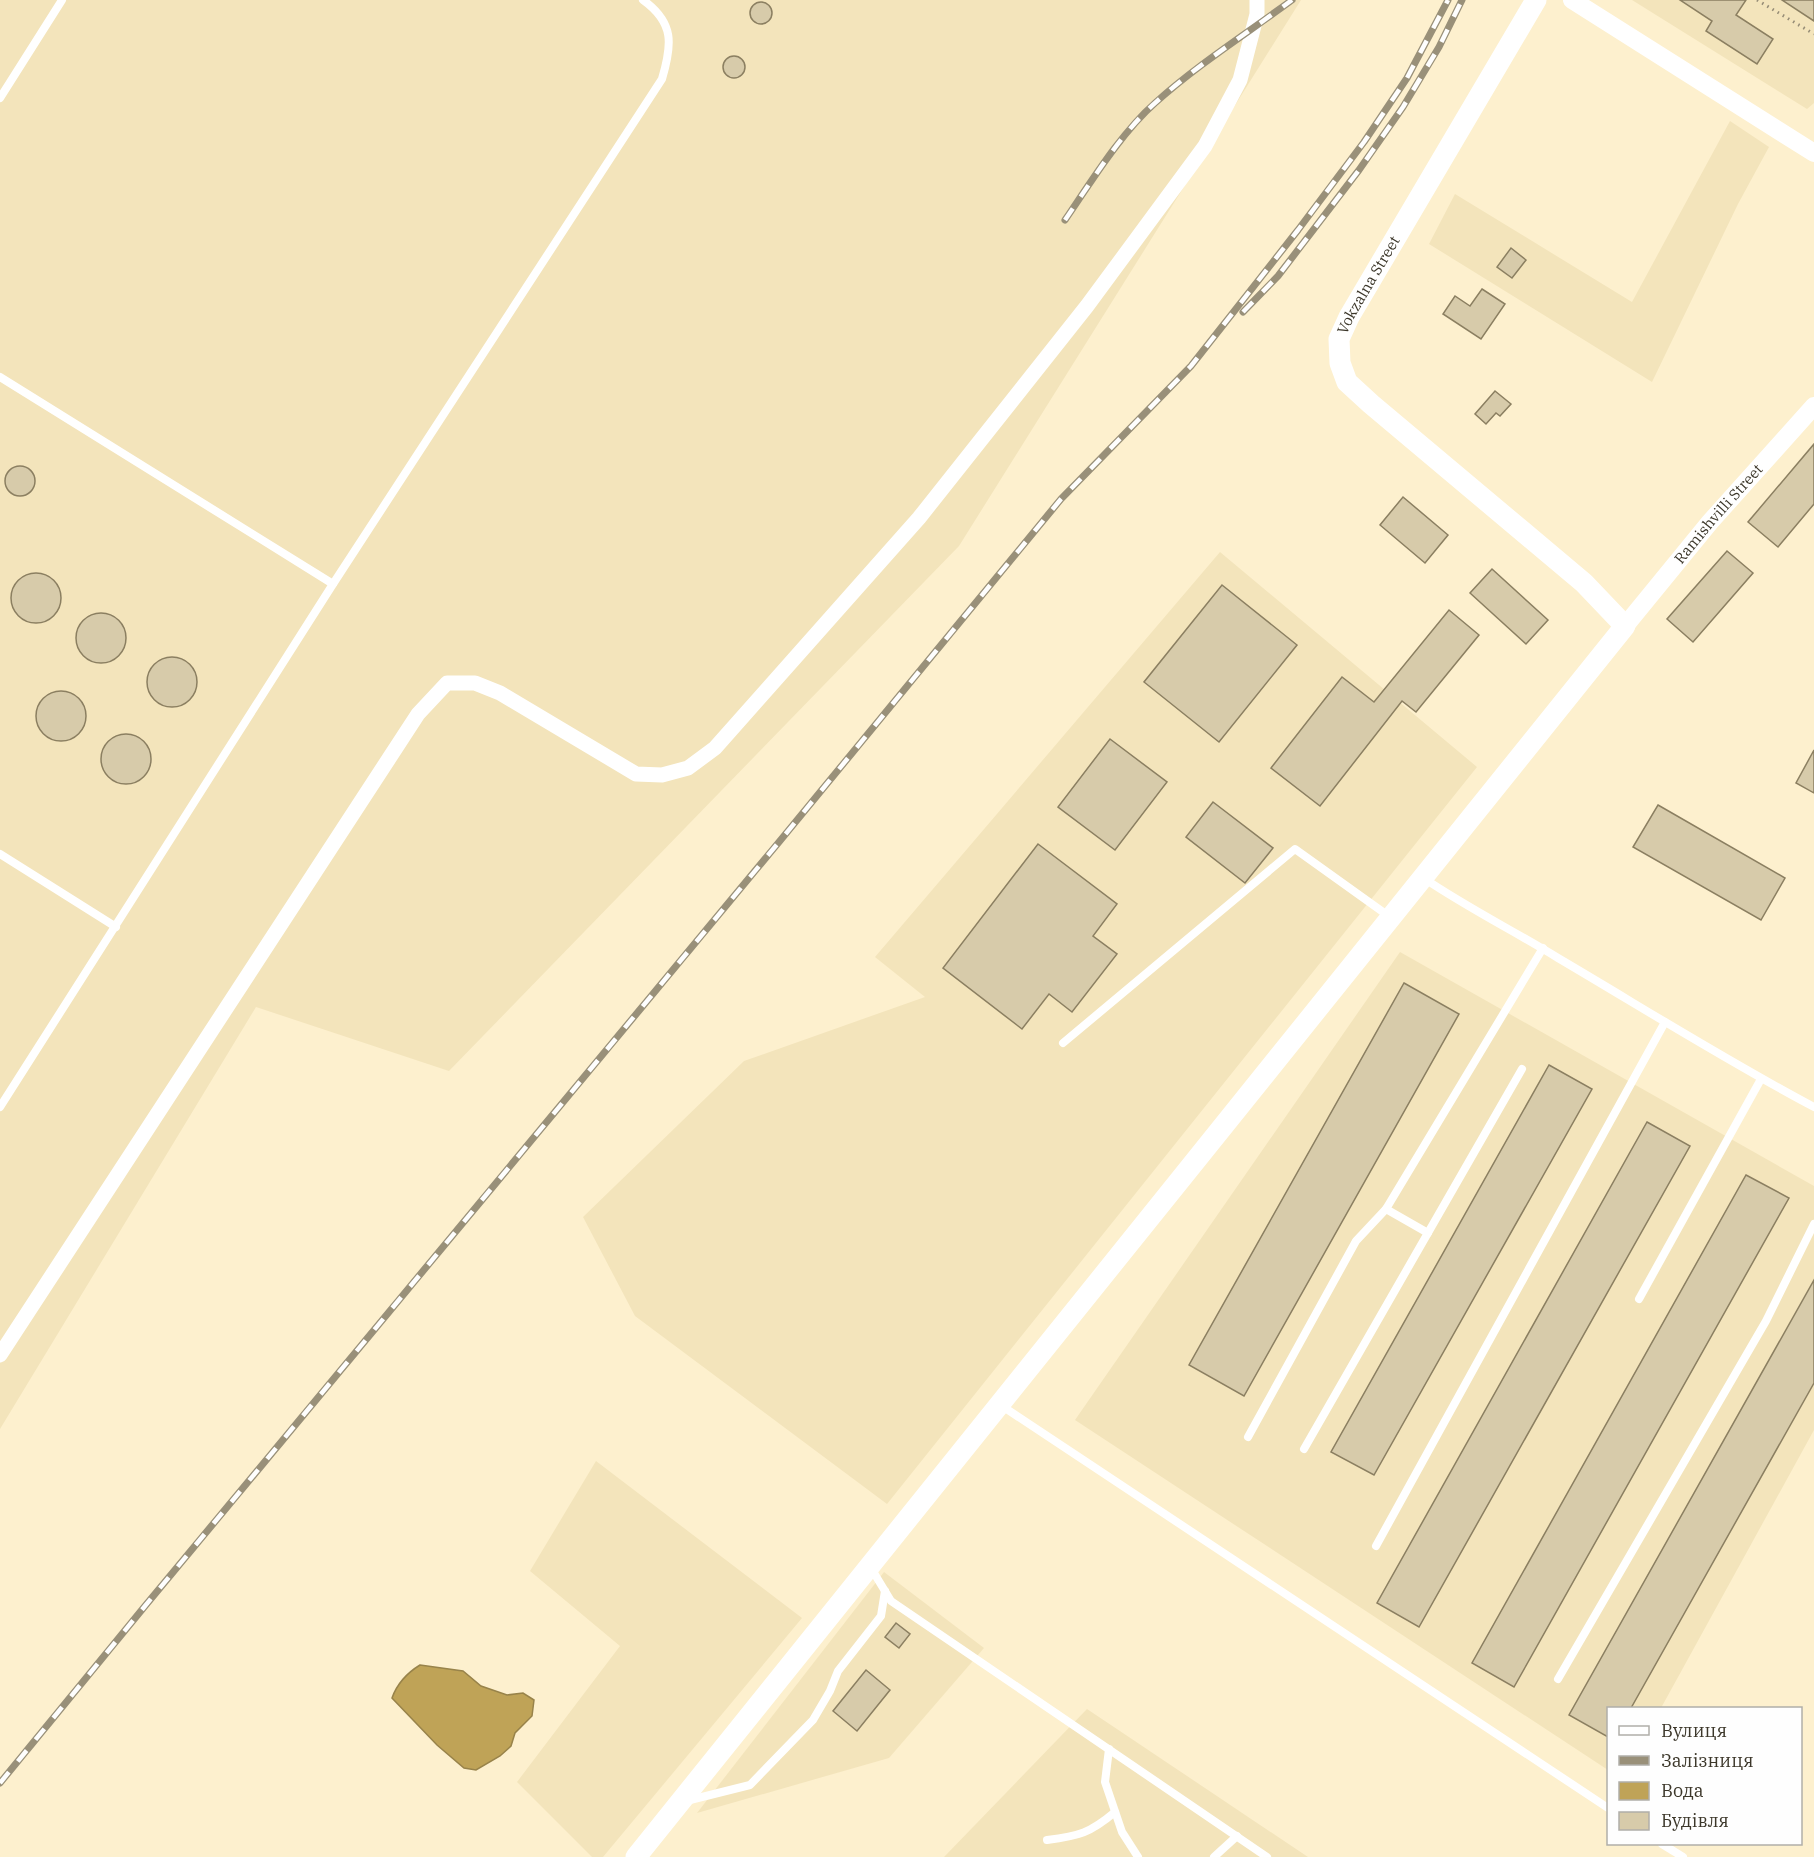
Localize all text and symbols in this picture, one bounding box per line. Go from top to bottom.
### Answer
street label: Vokzalna Street [1333,232,1404,337]
street label: Ramishvilli Street [1670,460,1767,567]
legend [1607,1707,1802,1845]
text: Вулиця [1661,1719,1727,1742]
text: Залізниця [1661,1749,1754,1772]
text: Вода [1661,1779,1704,1802]
text: Будівля [1661,1809,1729,1832]

